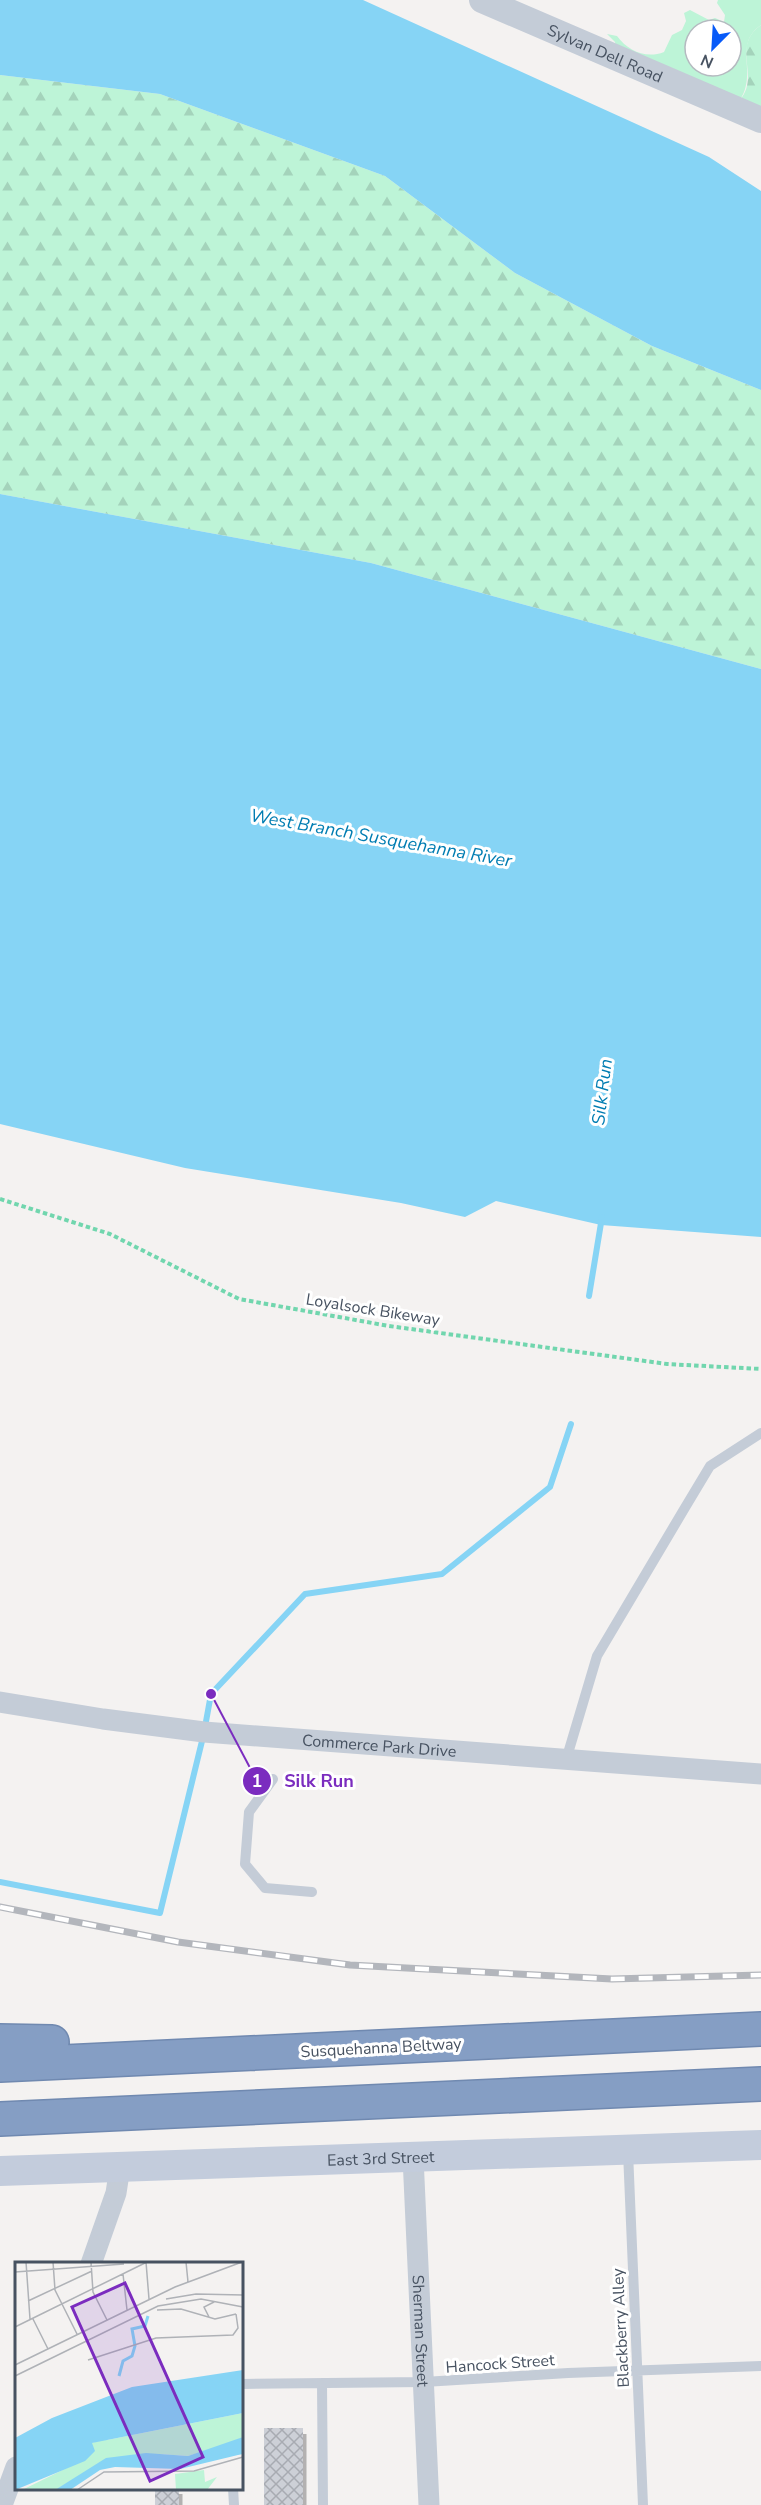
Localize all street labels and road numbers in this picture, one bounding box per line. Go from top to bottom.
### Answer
street label: Sylvan Dell Road [544,19,666,88]
street label: Loyalsock Bikeway [304,1289,442,1332]
street label: Commerce Park Drive [301,1729,457,1763]
street label: Susquehanna Beltway [300,2033,463,2063]
street label: East 3rd Street [327,2146,435,2172]
street label: Blackberry Alley [607,2267,635,2388]
street label: Sherman Street [406,2274,434,2388]
street label: Hancock Street [445,2349,556,2379]

